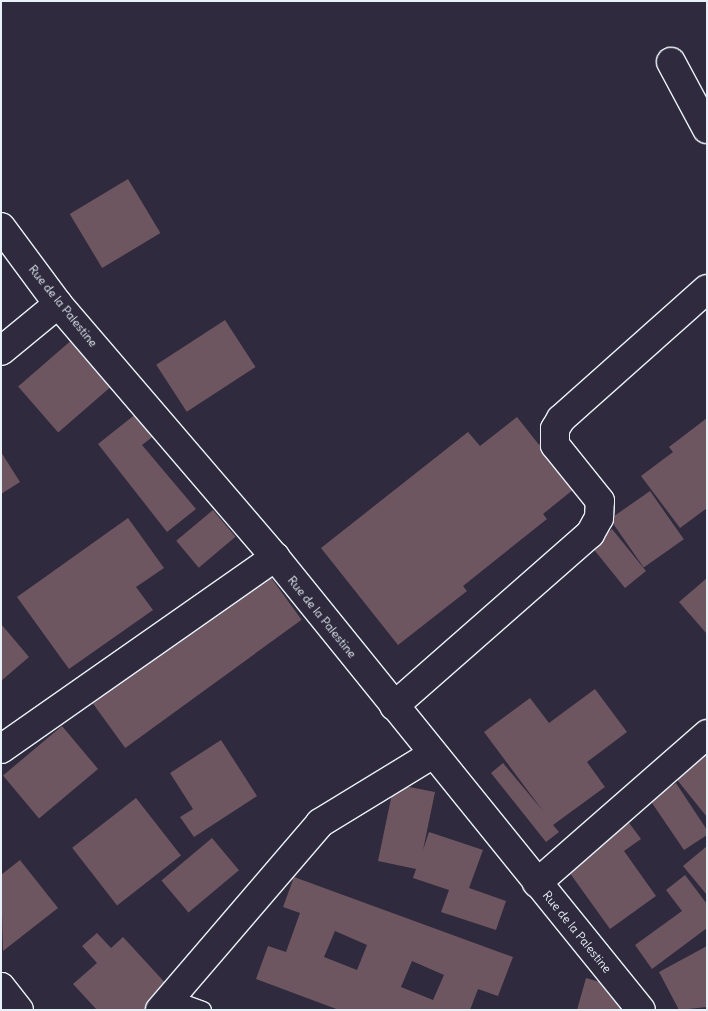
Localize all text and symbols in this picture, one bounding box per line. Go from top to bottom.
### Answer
street label: Rue de la Palestine [26,262,100,350]
street label: Rue de la Palestine [285,573,359,661]
street label: Rue de la Palestine [540,888,614,976]

